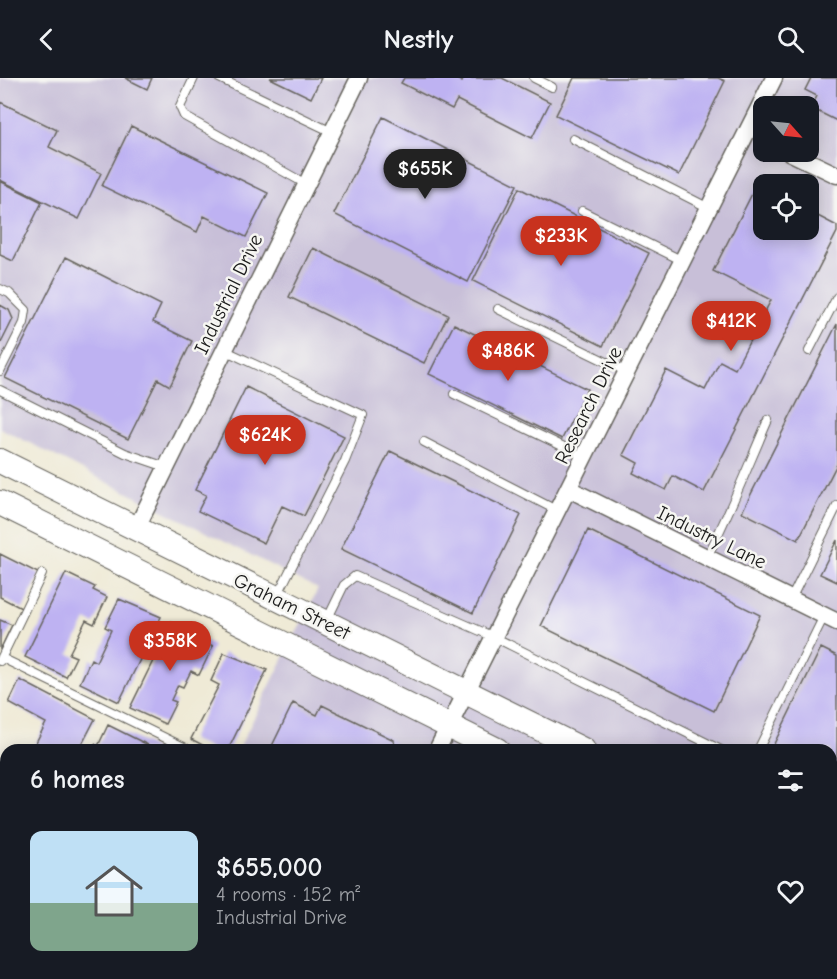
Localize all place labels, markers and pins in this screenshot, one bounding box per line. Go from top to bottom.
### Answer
pin: $655K [383,149,467,200]
pin: $233K [519,216,603,267]
pin: $412K [689,301,773,352]
pin: $486K [466,331,550,382]
pin: $624K [223,415,307,466]
pin: $358K [128,621,212,672]

